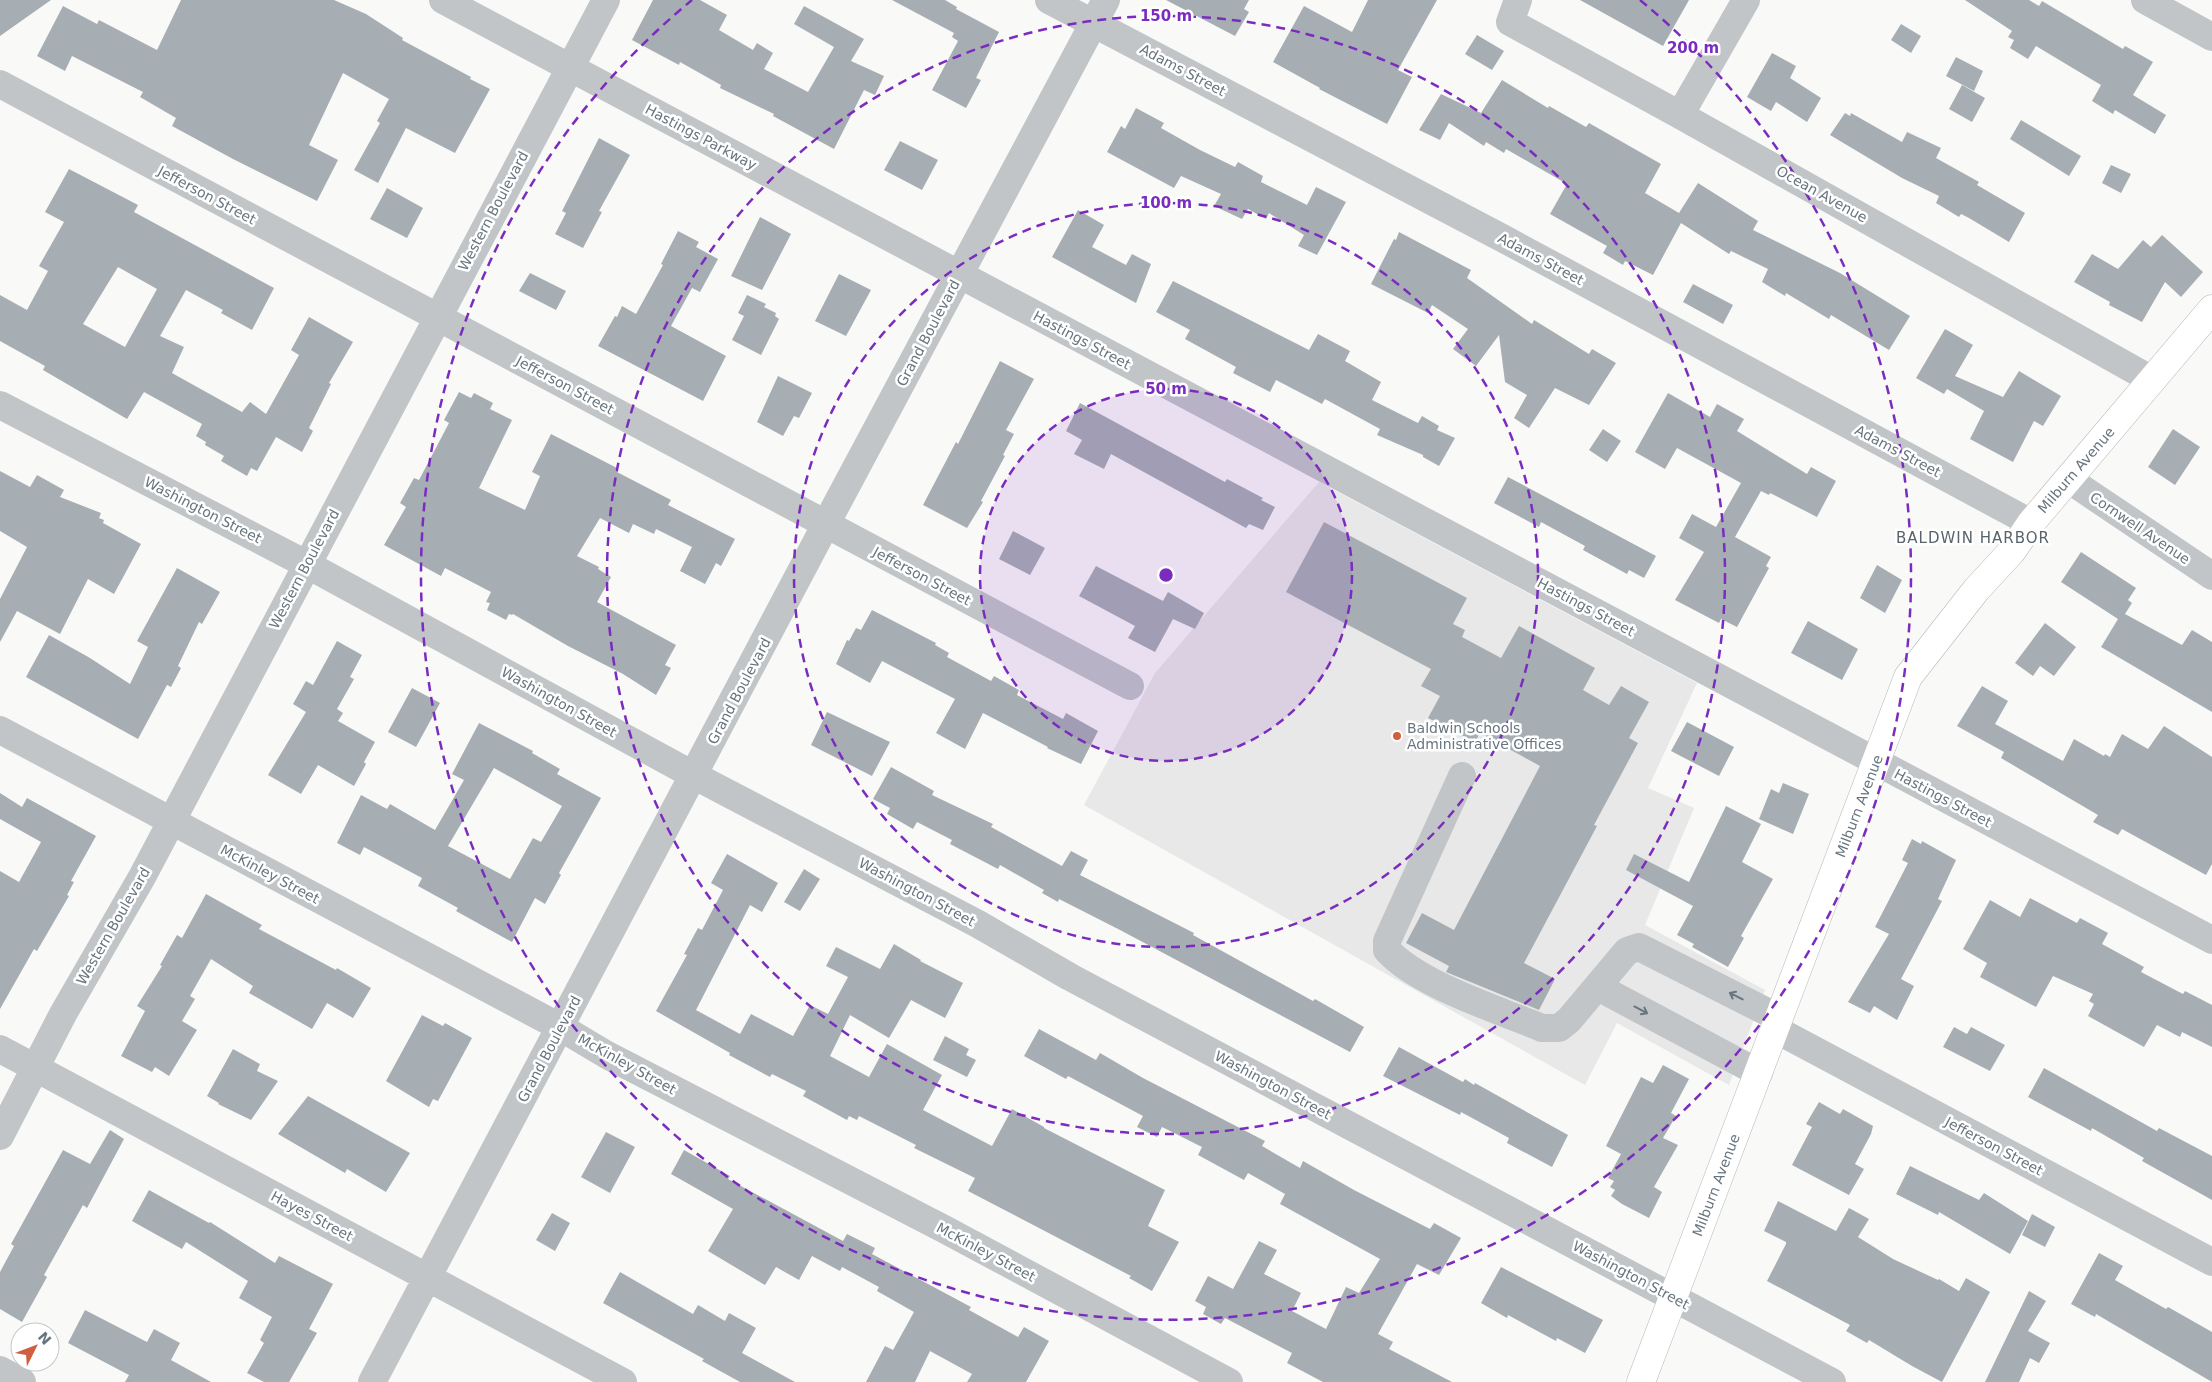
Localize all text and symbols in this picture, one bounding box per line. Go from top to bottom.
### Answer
text: 150 m [1140,7,1192,25]
text: 200 m [1667,39,1719,57]
street label: Adams Street [1137,41,1229,100]
street label: Hastings Parkway [643,101,759,173]
street label: Western Boulevard [455,149,531,273]
street label: Jefferson Street [154,162,259,228]
street label: Ocean Avenue [1774,162,1870,226]
text: 100 m [1140,194,1192,212]
street label: Adams Street [1495,230,1587,289]
street label: Grand Boulevard [893,277,963,389]
street label: Hastings Street [1031,308,1134,373]
street label: Jefferson Street [512,352,617,418]
text: 50 m [1145,380,1187,398]
street label: Adams Street [1852,422,1944,481]
street label: Milburn Avenue [2034,424,2118,516]
street label: Washington Street [142,474,265,547]
street label: Cornwell Avenue [2087,489,2193,567]
street label: Western Boulevard [266,507,342,631]
district label: BALDWIN HARBOR [1896,529,2050,547]
street label: Jefferson Street [869,543,974,609]
centre of rings [1157,566,1175,584]
street label: Hastings Street [1535,575,1638,640]
street label: Grand Boulevard [704,635,774,747]
street label: Washington Street [499,664,620,741]
place label: Baldwin Schools Administrative Offices [1407,720,1562,752]
marker: Baldwin Schools Administrative Offices [1391,730,1403,742]
street label: Milburn Avenue [1832,753,1886,859]
street label: Hastings Street [1892,766,1995,831]
street label: McKinley Street [218,841,323,907]
street label: Washington Street [856,855,978,930]
street label: Western Boulevard [73,865,153,987]
one-way arrow [1729,991,1744,1000]
street label: Grand Boulevard [514,993,584,1105]
one-way arrow [1633,1005,1647,1015]
street label: McKinley Street [575,1030,679,1098]
street label: Washington Street [1212,1048,1334,1123]
street label: Jefferson Street [1941,1113,2046,1179]
street label: Milburn Avenue [1689,1132,1743,1238]
street label: Hayes Street [268,1188,356,1244]
street label: McKinley Street [934,1219,1039,1285]
street label: Washington Street [1570,1238,1692,1313]
north arrow [10,1322,60,1372]
text: N [35,1329,55,1348]

